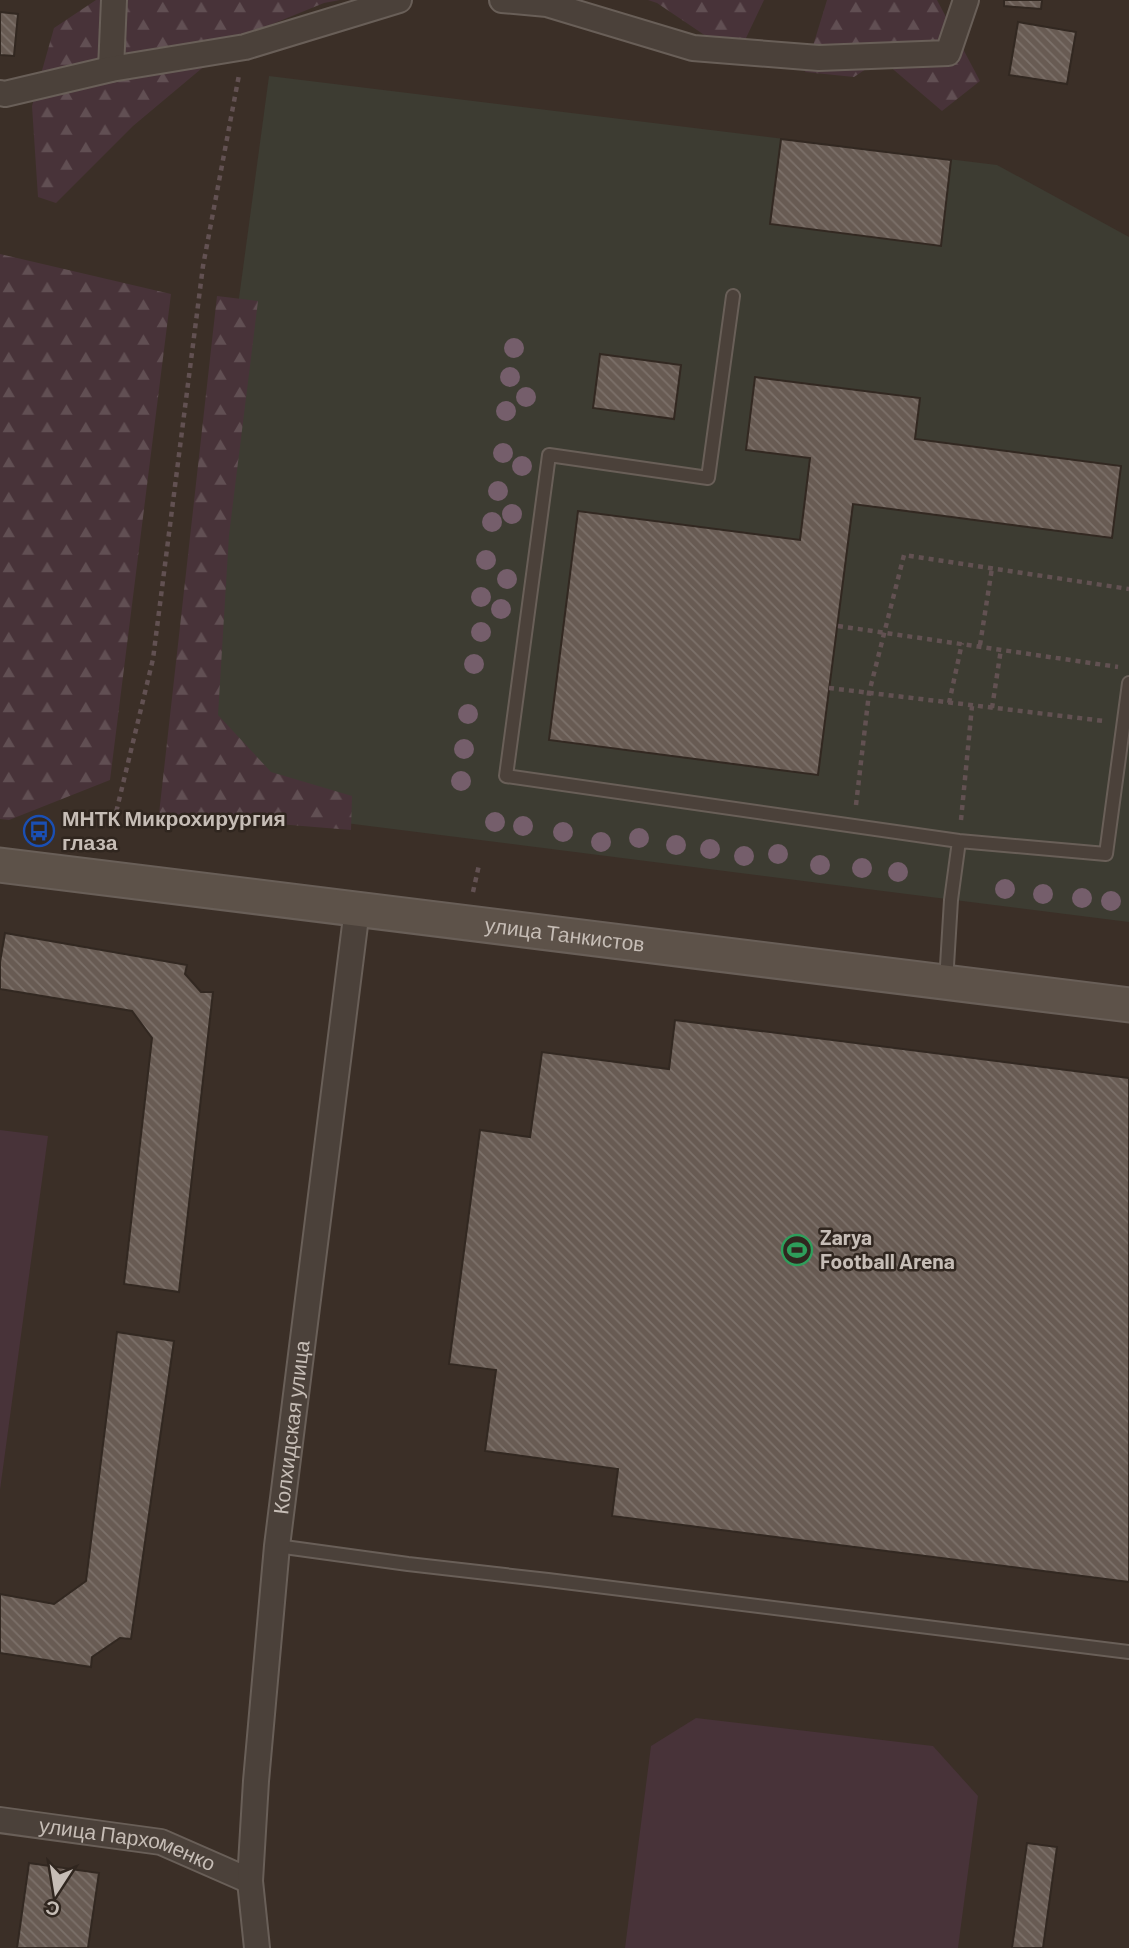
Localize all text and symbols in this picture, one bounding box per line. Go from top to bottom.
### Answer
place label: МНТК Микрохирургия глаза [62,805,286,854]
bus stop icon: МНТК Микрохирургия глаза [22,814,56,848]
street label: улица Танкистов [484,911,646,956]
place label: Zarya Football Arena [820,1224,955,1273]
sports icon: Zarya Football Arena [780,1233,814,1267]
street label: Колхидская улица [267,1338,314,1516]
street label: улица Пархоменко [38,1811,220,1875]
north arrow [21,1857,91,1927]
text: С [43,1896,61,1922]

